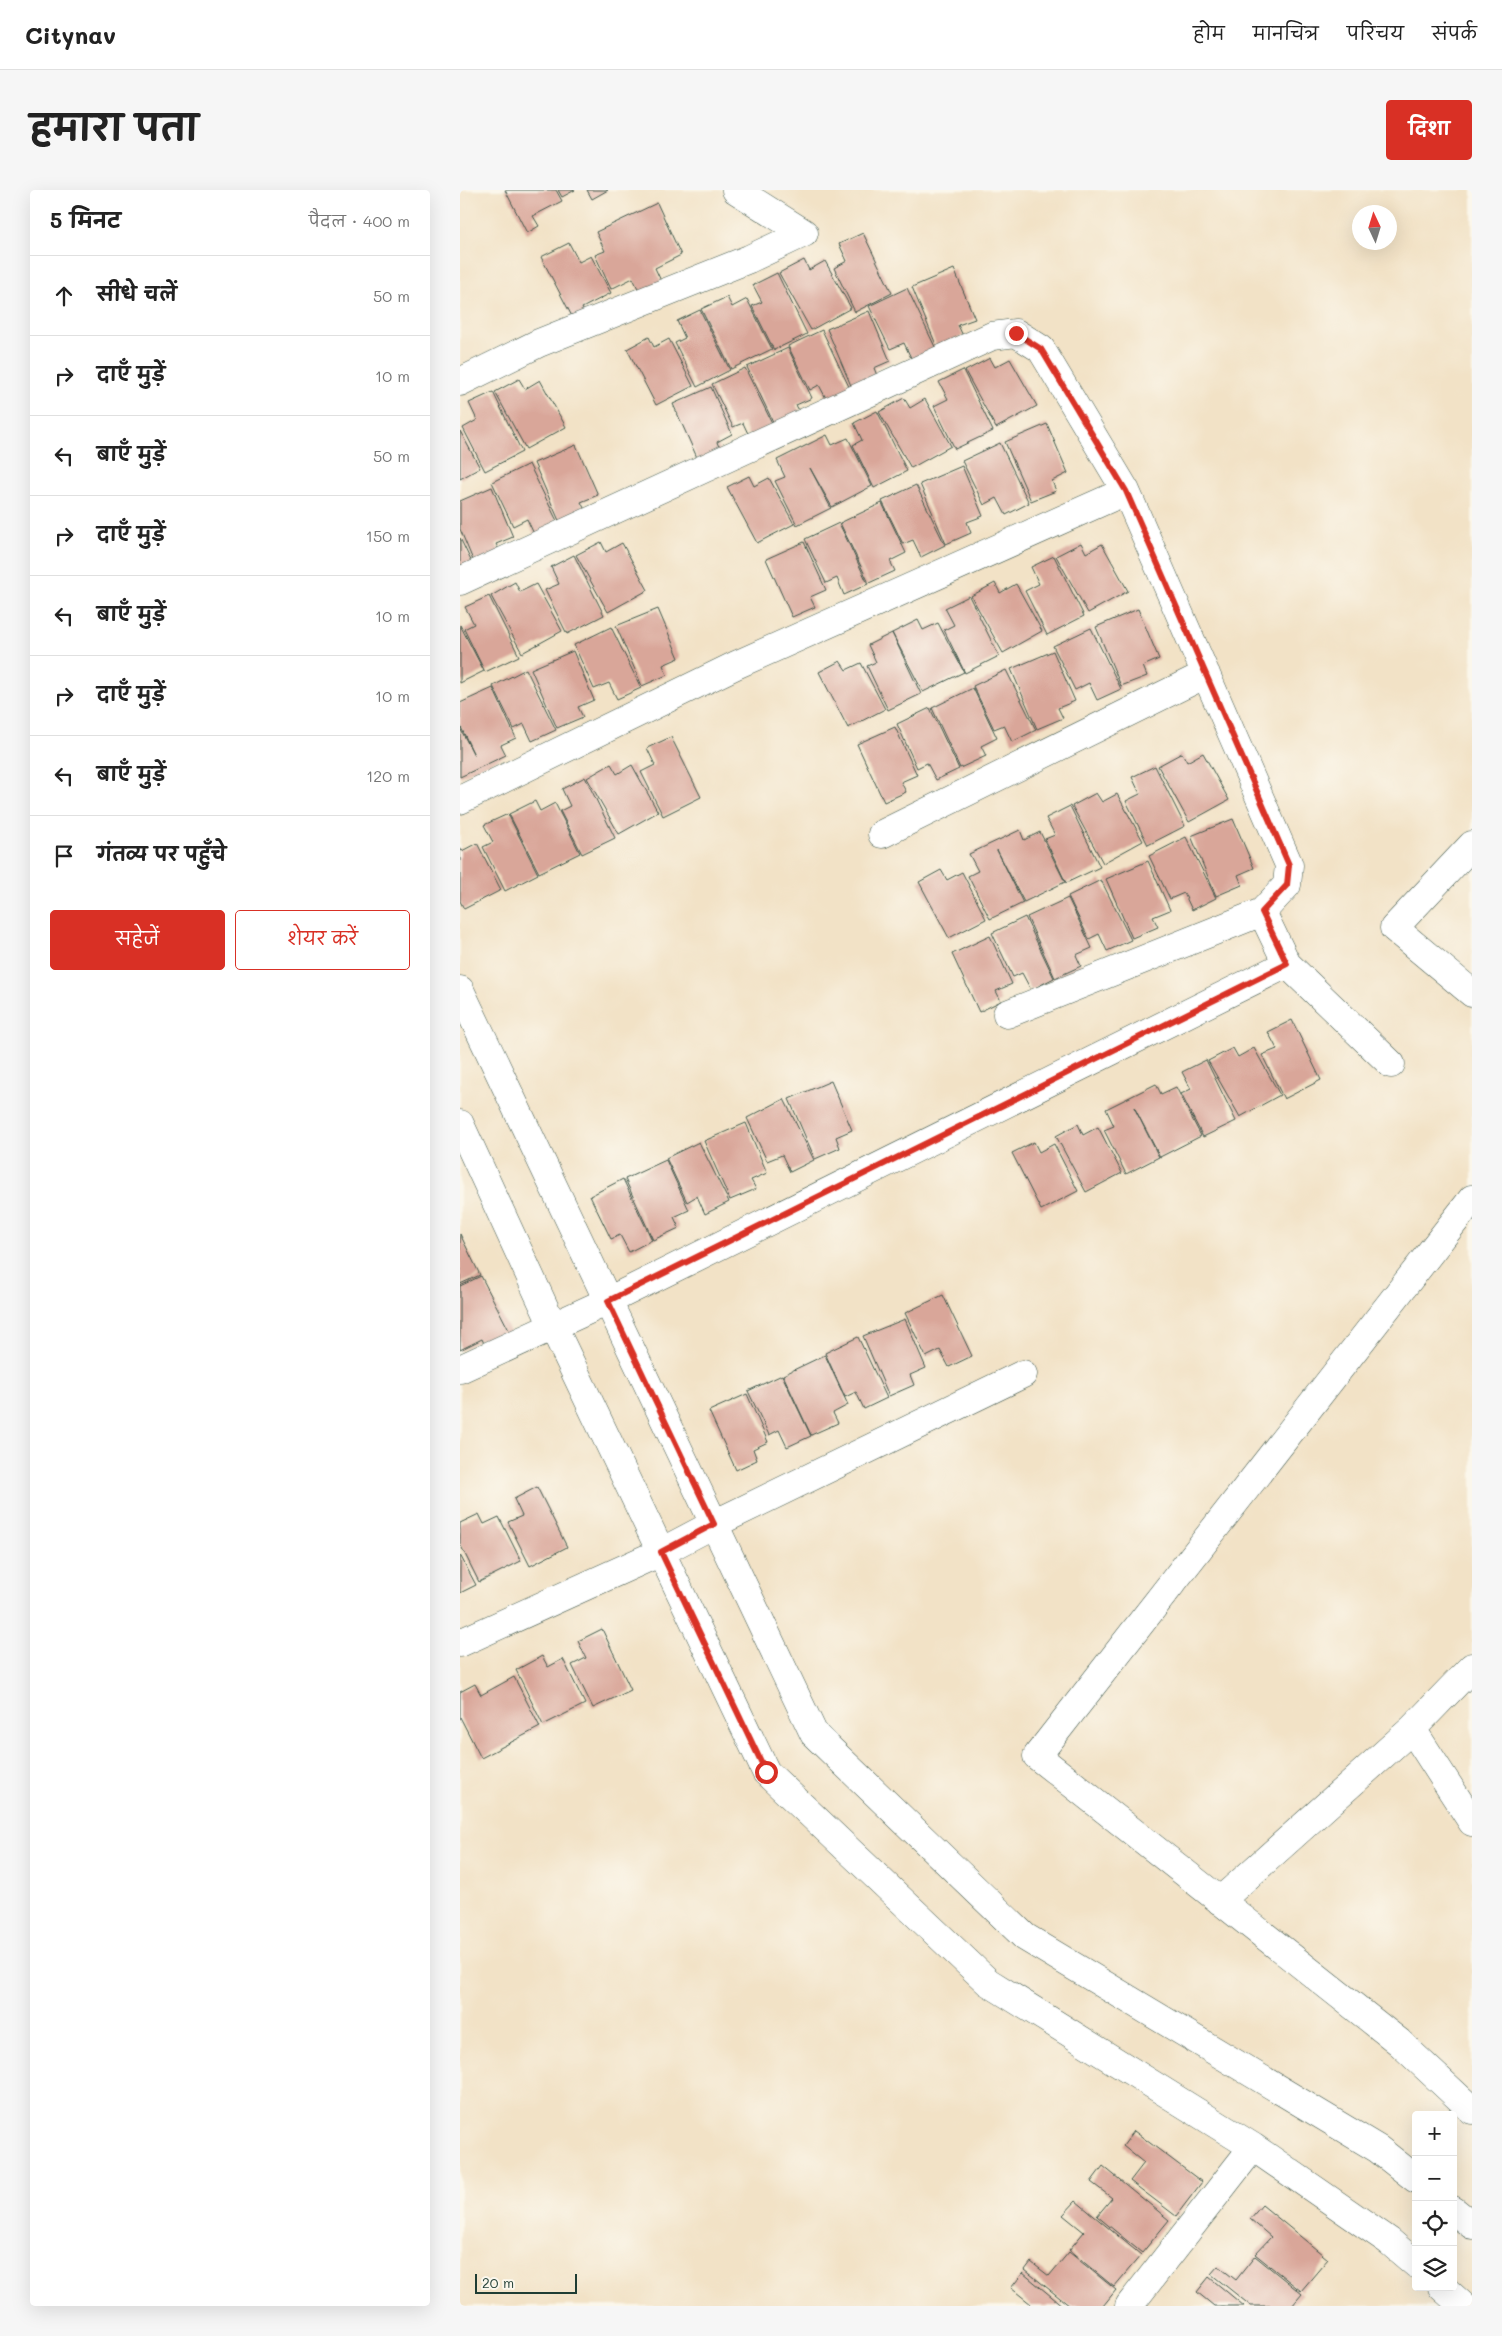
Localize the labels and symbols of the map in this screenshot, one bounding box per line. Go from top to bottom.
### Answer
north arrow [1352,205,1397,250]
route end [1005,322,1028,345]
route start [755,1761,778,1784]
scale bar [475,2271,578,2294]

